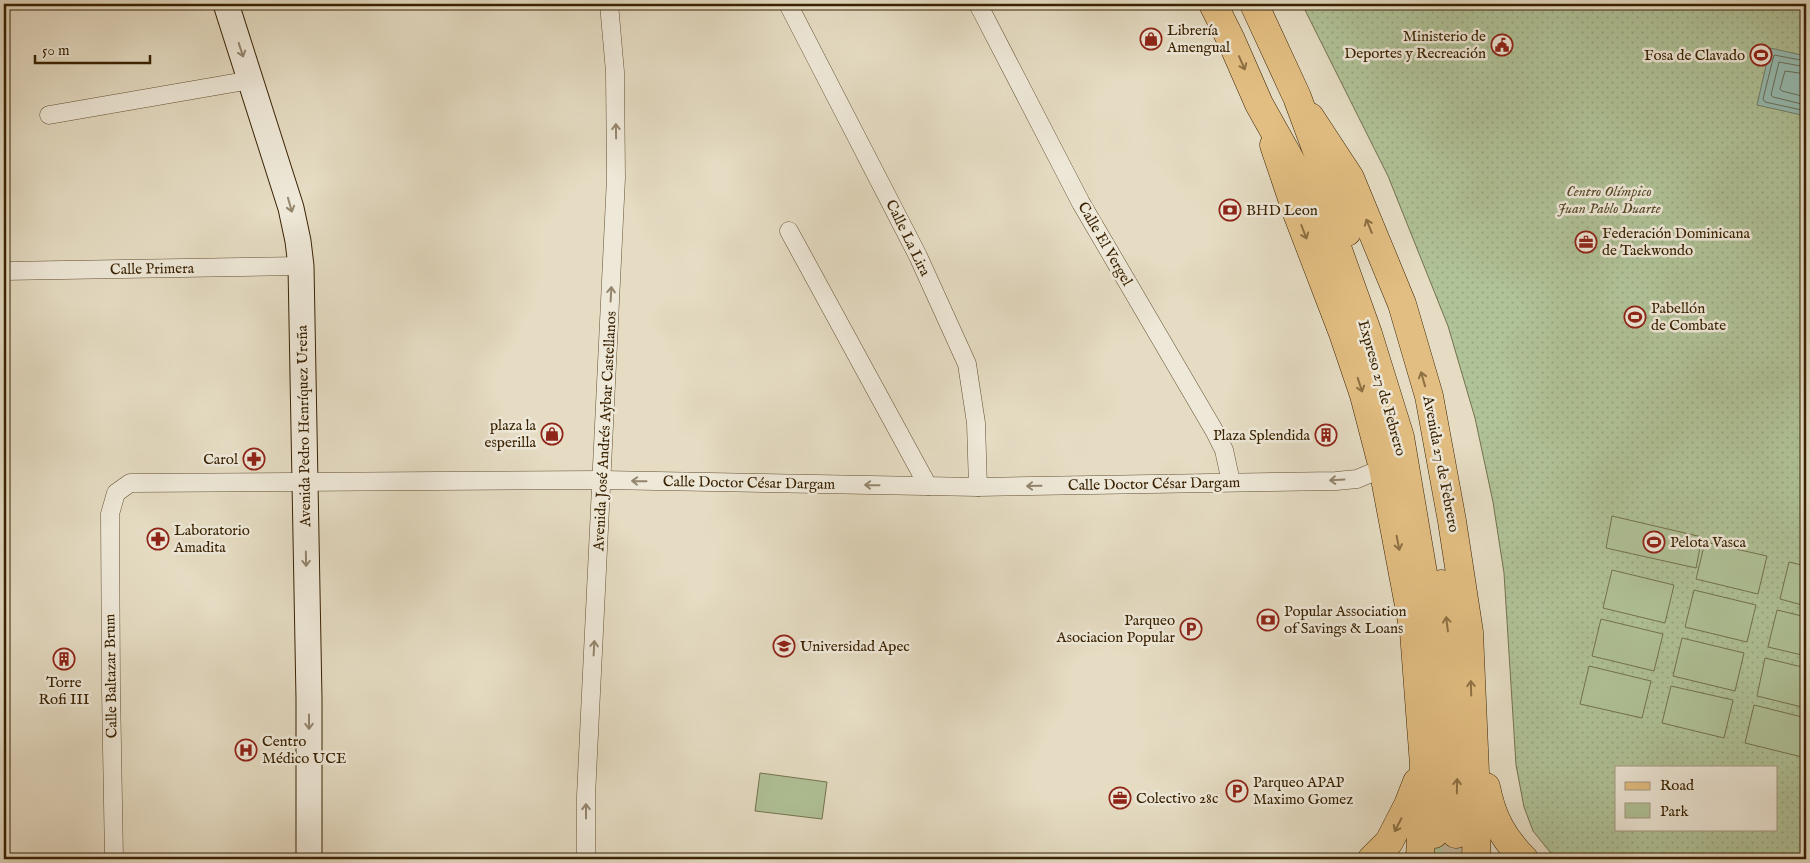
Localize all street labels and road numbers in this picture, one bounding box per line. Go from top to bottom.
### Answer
street label: Calle La Lira [881,197,935,280]
street label: Calle El Vergel [1073,199,1137,290]
street label: Calle Primera [110,259,195,279]
street label: Avenida José Andrés Aybar Castellanos [589,311,621,552]
street label: Expreso 27 de Febrero [1354,318,1410,458]
street label: Avenida Pedro Henríquez Ureña [293,324,315,528]
street label: Avenida 27 de Febrero [1418,393,1464,534]
street label: Calle Doctor César Dargam [663,472,836,494]
street label: Calle Doctor César Dargam [1068,473,1241,495]
street label: Calle Baltazar Brum [100,613,122,738]

